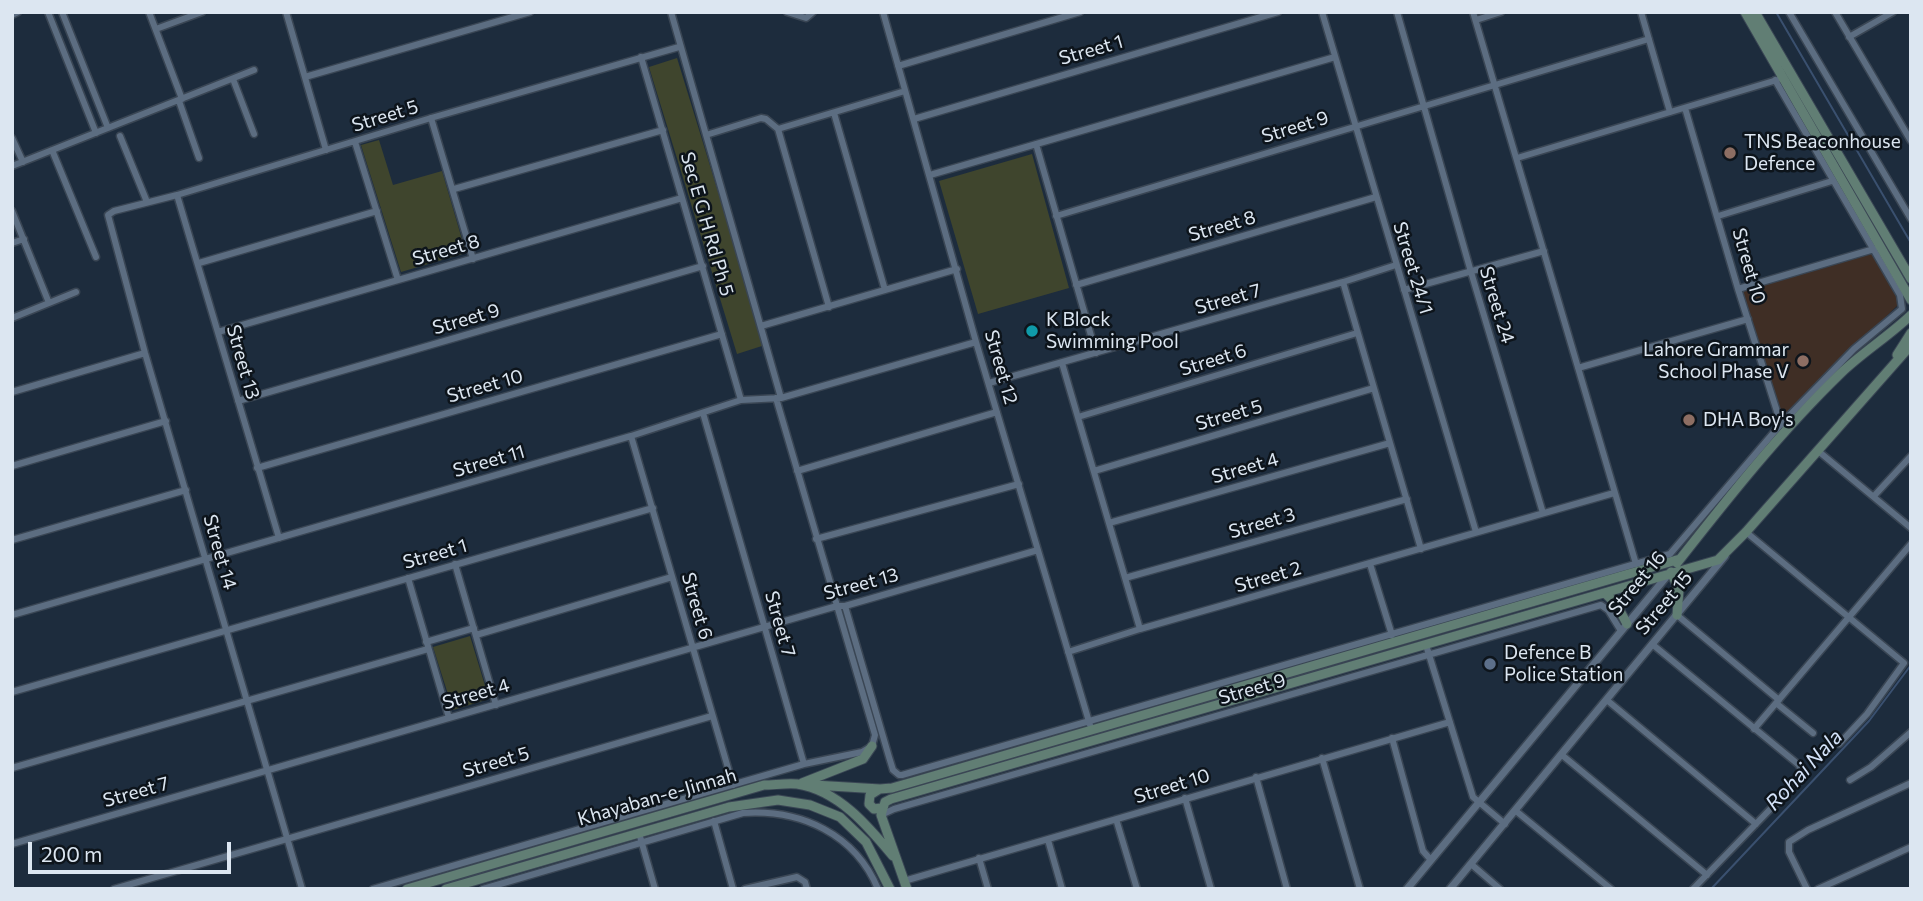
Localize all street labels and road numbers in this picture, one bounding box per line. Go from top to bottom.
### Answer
street label: Street 1 [1056,30,1126,70]
street label: Street 5 [349,95,421,137]
street label: Street 9 [1259,106,1331,148]
street label: Sec E G H Rd Ph 5 [676,149,738,299]
street label: Street 8 [1186,206,1258,246]
street label: Street 24/1 [1388,219,1438,317]
street label: Street 10 [1727,225,1771,307]
street label: Street 8 [410,230,482,270]
street label: Street 24 [1475,264,1519,346]
street label: Street 7 [1192,279,1264,319]
street label: Street 9 [430,299,502,339]
street label: Street 13 [222,322,264,402]
street label: Street 12 [980,327,1022,407]
street label: Street 6 [1177,339,1249,381]
street label: Street 10 [444,364,526,408]
street label: Street 5 [1193,395,1265,435]
street label: Street 11 [450,440,528,482]
street label: Street 4 [1209,448,1281,488]
street label: Street 3 [1226,503,1298,543]
street label: Street 14 [198,512,242,592]
street label: Street 1 [400,534,470,574]
street label: Street 16 [1604,546,1670,620]
street label: Street 2 [1232,557,1304,597]
street label: Street 13 [821,563,901,605]
street label: Street 15 [1631,566,1697,640]
street label: Street 6 [677,570,717,642]
street label: Street 7 [760,588,800,660]
street label: Street 9 [1216,669,1288,709]
street label: Street 4 [440,674,512,714]
street label: Street 5 [460,742,532,782]
street label: Khayaban-e-Jinnah [575,763,739,831]
street label: Street 10 [1131,764,1213,808]
street label: Street 7 [100,772,172,812]

